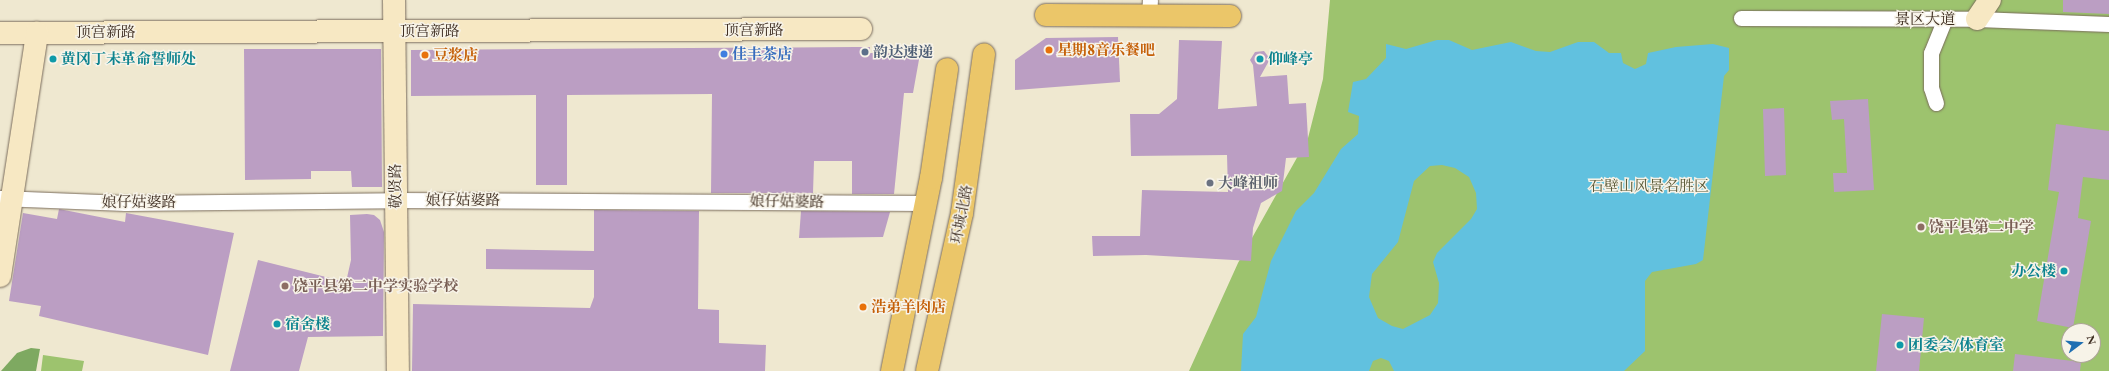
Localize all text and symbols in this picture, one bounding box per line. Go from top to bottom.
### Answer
street label: 景区大道 [1895,10,1955,28]
street label: 顶宫新路 [724,21,784,39]
street label: 顶宫新路 [400,22,460,40]
street label: 顶宫新路 [76,23,136,41]
place label: 星期8音乐餐吧 [1057,41,1155,59]
place label: 韵达速递 [873,43,933,61]
place label: 佳丰茶店 [732,45,792,63]
marker: 星期8音乐餐吧 [1044,45,1054,55]
place label: 豆浆店 [433,46,478,64]
marker: 韵达速递 [860,47,870,57]
marker: 佳丰茶店 [719,49,729,59]
place label: 黄冈丁未革命誓师处 [61,50,196,68]
marker: 豆浆店 [420,50,430,60]
place label: 仰峰亭 [1268,50,1313,68]
marker: 黄冈丁未革命誓师处 [48,54,58,64]
marker: 仰峰亭 [1255,54,1265,64]
street label: 敬贤路 [386,163,404,209]
place label: 大峰祖师 [1218,174,1278,192]
park label: 石壁山风景名胜区 [1589,177,1709,195]
marker: 大峰祖师 [1205,178,1215,188]
street label: 环城北路 [946,183,976,245]
street label: 娘仔姑婆路 [426,191,500,209]
street label: 娘仔姑婆路 [749,191,825,211]
street label: 娘仔姑婆路 [102,193,176,211]
place label: 饶平县第二中学 [1929,218,2034,236]
marker: 饶平县第二中学 [1916,222,1926,232]
place label: 办公楼 [2011,262,2056,280]
marker: 办公楼 [2059,266,2069,276]
place label: 饶平县第二中学实验学校 [293,277,458,295]
marker: 饶平县第二中学实验学校 [280,281,290,291]
place label: 浩弟羊肉店 [871,298,946,316]
marker: 浩弟羊肉店 [858,302,868,312]
place label: 宿舍楼 [285,315,330,333]
marker: 宿舍楼 [272,319,282,329]
north arrow [2061,323,2101,363]
text: N [2084,334,2100,346]
place label: 团委会/体育室 [1908,336,2004,354]
marker: 团委会/体育室 [1895,340,1905,350]

